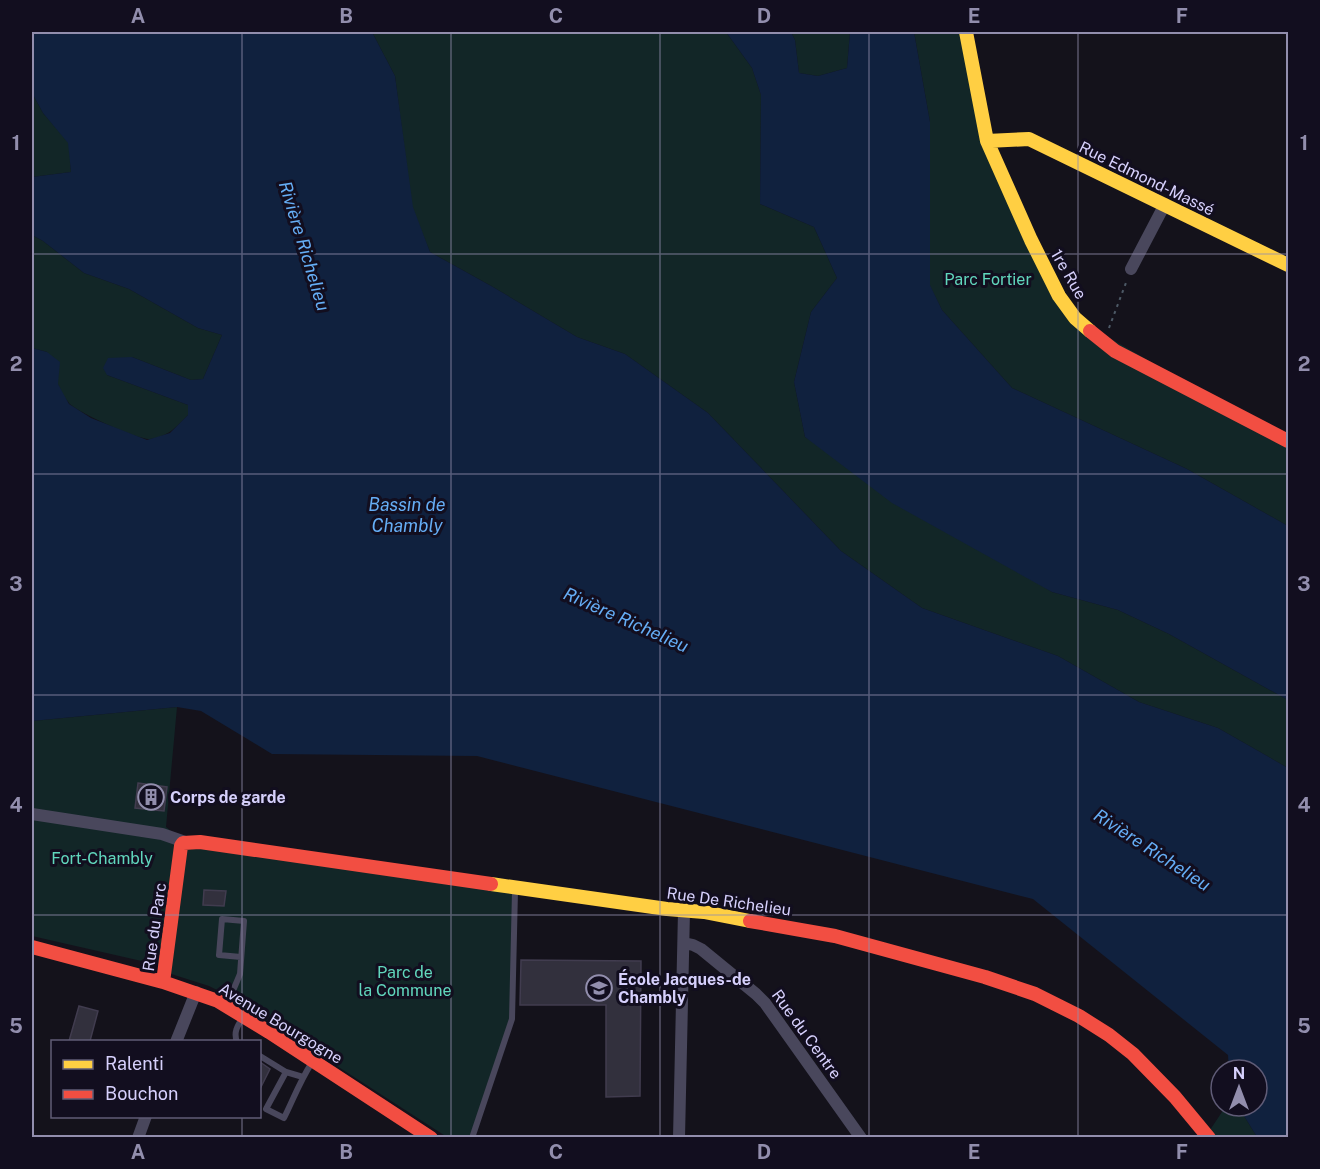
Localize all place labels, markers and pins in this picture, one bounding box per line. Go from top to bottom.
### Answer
building icon: Corps de garde [136,782,166,812]
place label: Corps de garde [170,788,286,807]
place label: École Jacques-de Chambly [618,969,751,1007]
school or university icon: École Jacques-de Chambly [584,973,614,1003]

